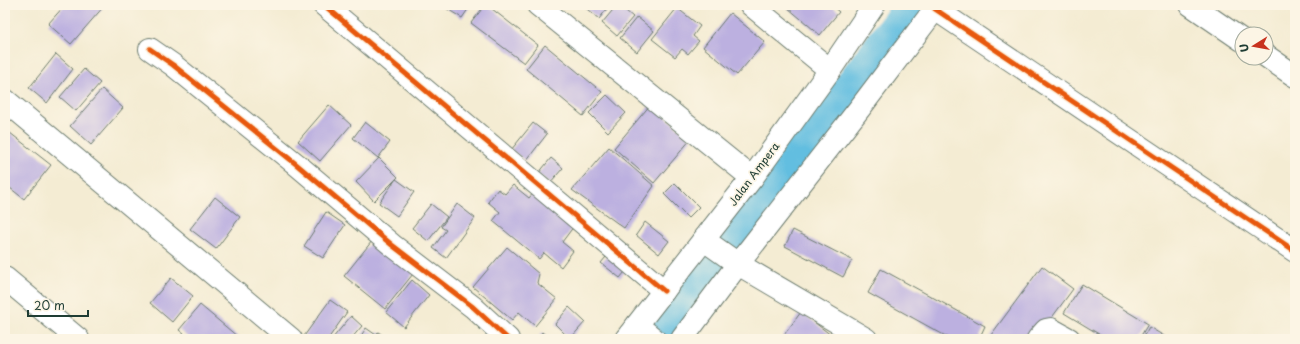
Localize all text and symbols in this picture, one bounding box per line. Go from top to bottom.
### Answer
north arrow [1234,26,1274,66]
text: U [1235,42,1253,54]
street label: Jalan Ampera [724,138,783,209]
scale bar [28,292,88,318]
text: 20 m [34,296,65,314]

